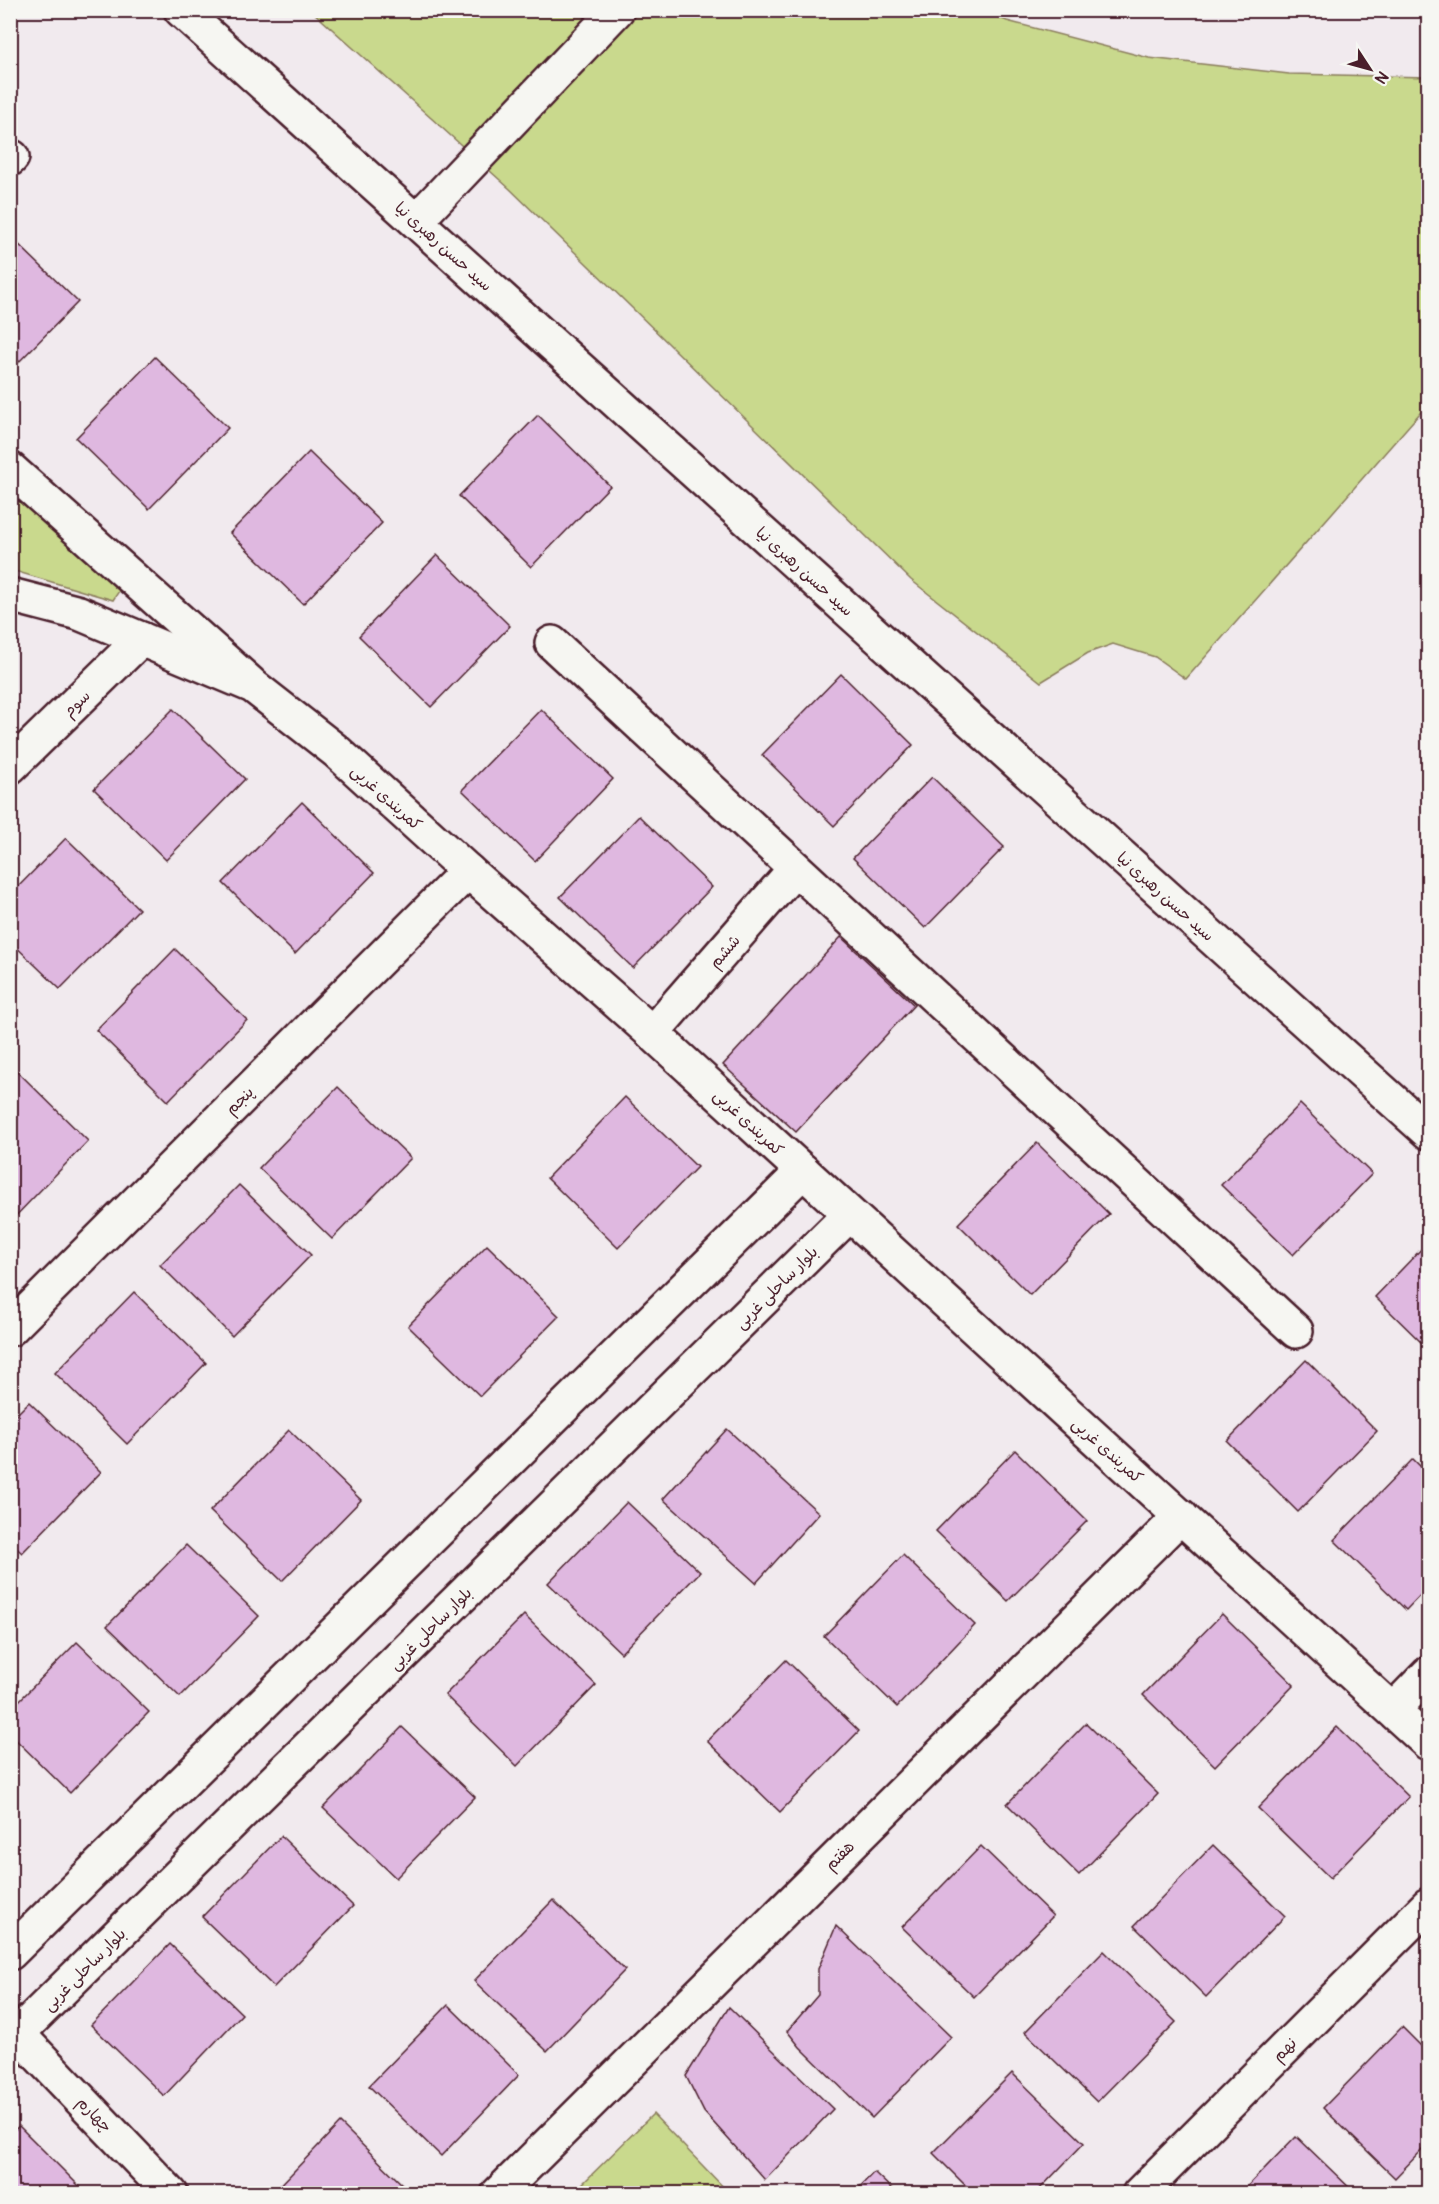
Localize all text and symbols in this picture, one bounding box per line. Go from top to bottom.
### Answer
north arrow [1340,39,1400,99]
text: N [1370,67,1393,88]
street label: سید حسن رهبری نیا [390,198,496,296]
street label: سید حسن رهبری نیا [751,523,857,621]
street label: سوم [59,686,96,723]
street label: کمربندی غربی [347,761,426,835]
street label: سید حسن رهبری نیا [1112,848,1218,946]
street label: ششم [705,931,746,974]
street label: پنجم [221,1082,260,1121]
street label: کمربندی غربی [709,1085,788,1160]
street label: بلوار ساحلی غربی [731,1242,822,1333]
street label: کمربندی غربی [1068,1414,1147,1488]
street label: بلوار ساحلی غربی [385,1583,476,1674]
street label: هفتم [821,1837,860,1876]
street label: بلوار ساحلی غربی [39,1924,130,2015]
street label: نهم [1268,2033,1302,2067]
street label: چهارم [71,2093,116,2138]

